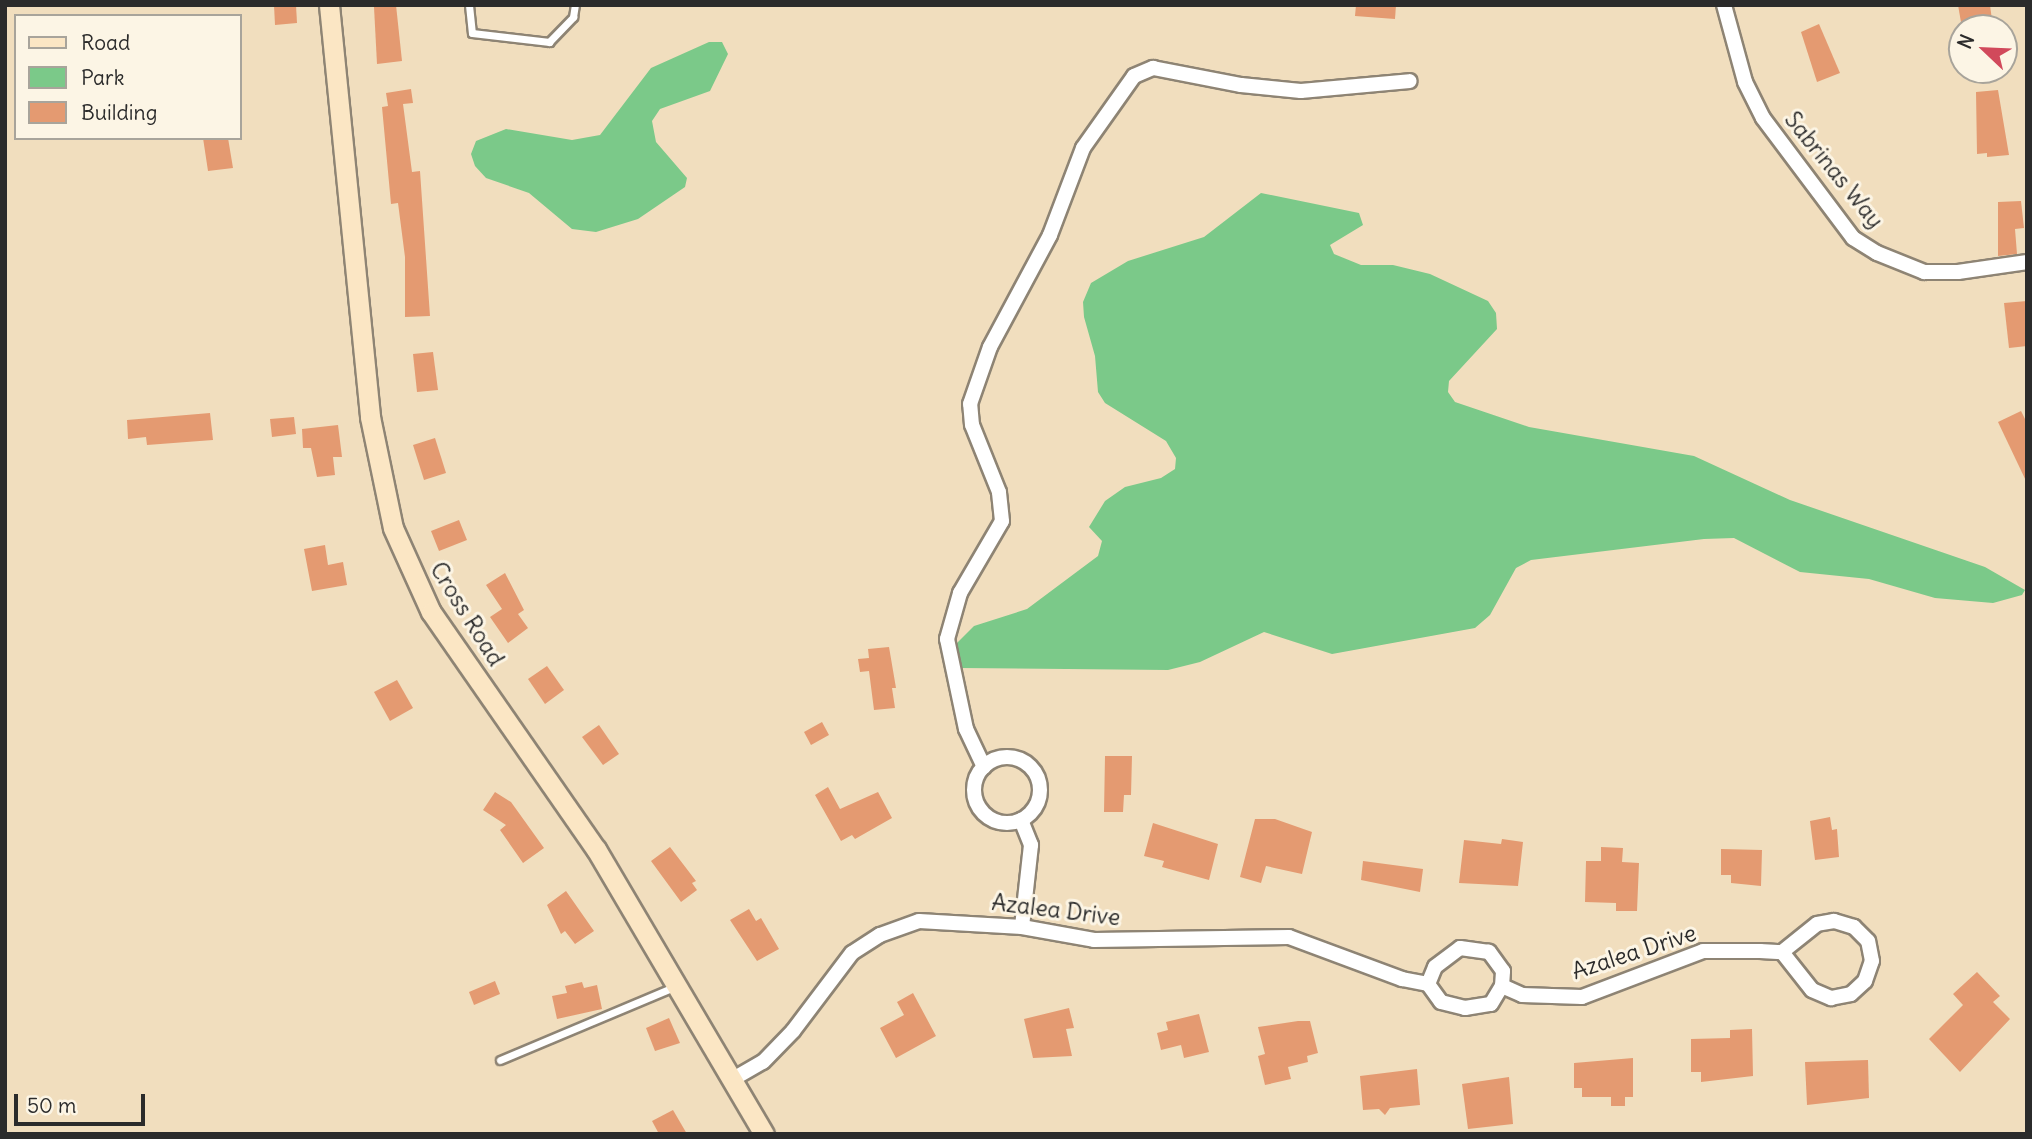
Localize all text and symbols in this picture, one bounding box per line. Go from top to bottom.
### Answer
legend [14,14,242,140]
north arrow [1948,14,2018,84]
text: Road [81,29,130,56]
text: N [1952,31,1979,52]
text: Park [81,64,124,91]
text: Building [81,99,157,126]
street label: Sabrinas Way [1779,106,1889,234]
street label: Cross Road [424,557,510,671]
street label: Azalea Drive [990,888,1122,932]
street label: Azalea Drive [1568,919,1700,985]
scale bar [18,1080,149,1124]
text: 50 m [27,1092,76,1119]

